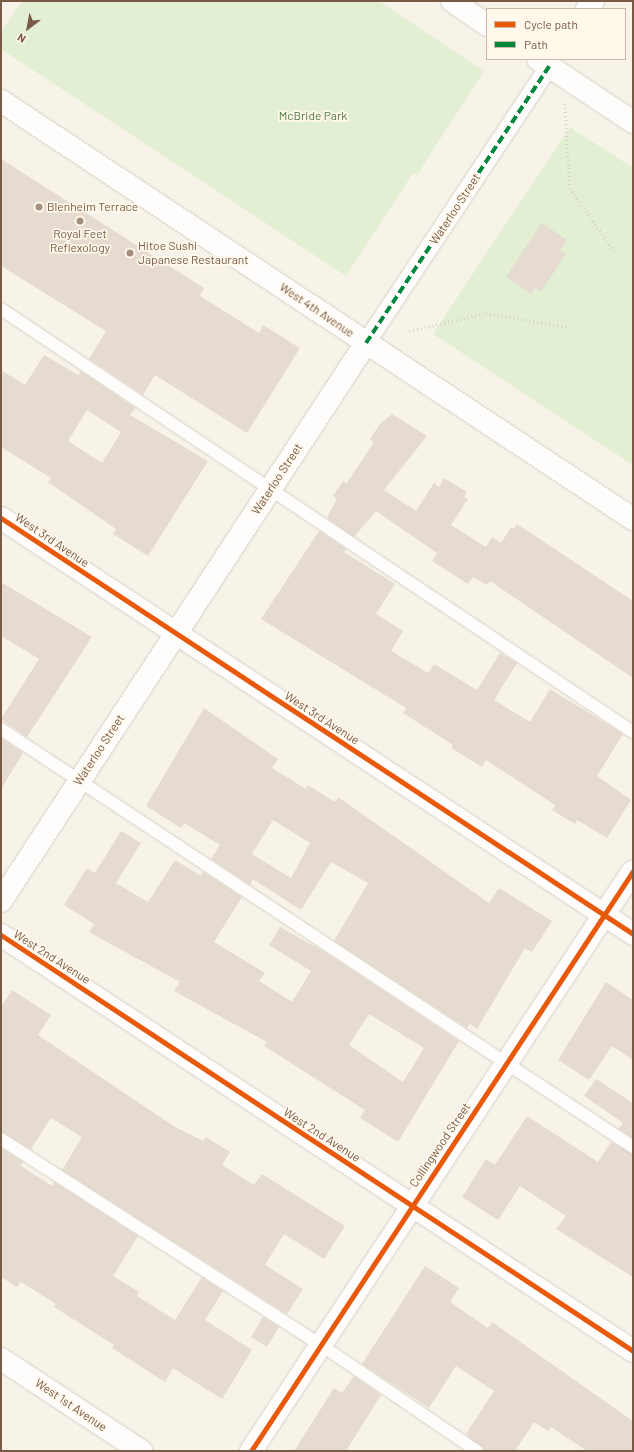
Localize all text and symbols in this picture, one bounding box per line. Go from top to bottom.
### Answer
north arrow [8,8,48,48]
legend [486,8,626,60]
text: Cycle path [524,17,578,31]
text: N [15,31,28,46]
text: Path [524,37,548,51]
park label: McBride Park [279,109,347,123]
street label: Waterloo Street [427,171,483,247]
place label: Blenheim Terrace [47,200,138,214]
marker: Blenheim Terrace [34,202,44,212]
marker: Royal Feet Reflexology [75,216,85,226]
place label: Royal Feet Reflexology [50,227,110,255]
place label: Hitoe Sushi Japanese Restaurant [138,239,249,267]
marker: Hitoe Sushi Japanese Restaurant [125,248,135,258]
street label: West 4th Avenue [277,280,357,340]
street label: Waterloo Street [249,441,305,517]
street label: West 3rd Avenue [12,510,92,570]
street label: West 3rd Avenue [282,688,362,748]
street label: Waterloo Street [71,712,127,788]
street label: West 2nd Avenue [11,927,93,987]
street label: Collingwood Street [406,1100,474,1190]
street label: West 2nd Avenue [281,1105,363,1165]
street label: West 1st Avenue [32,1376,110,1434]

